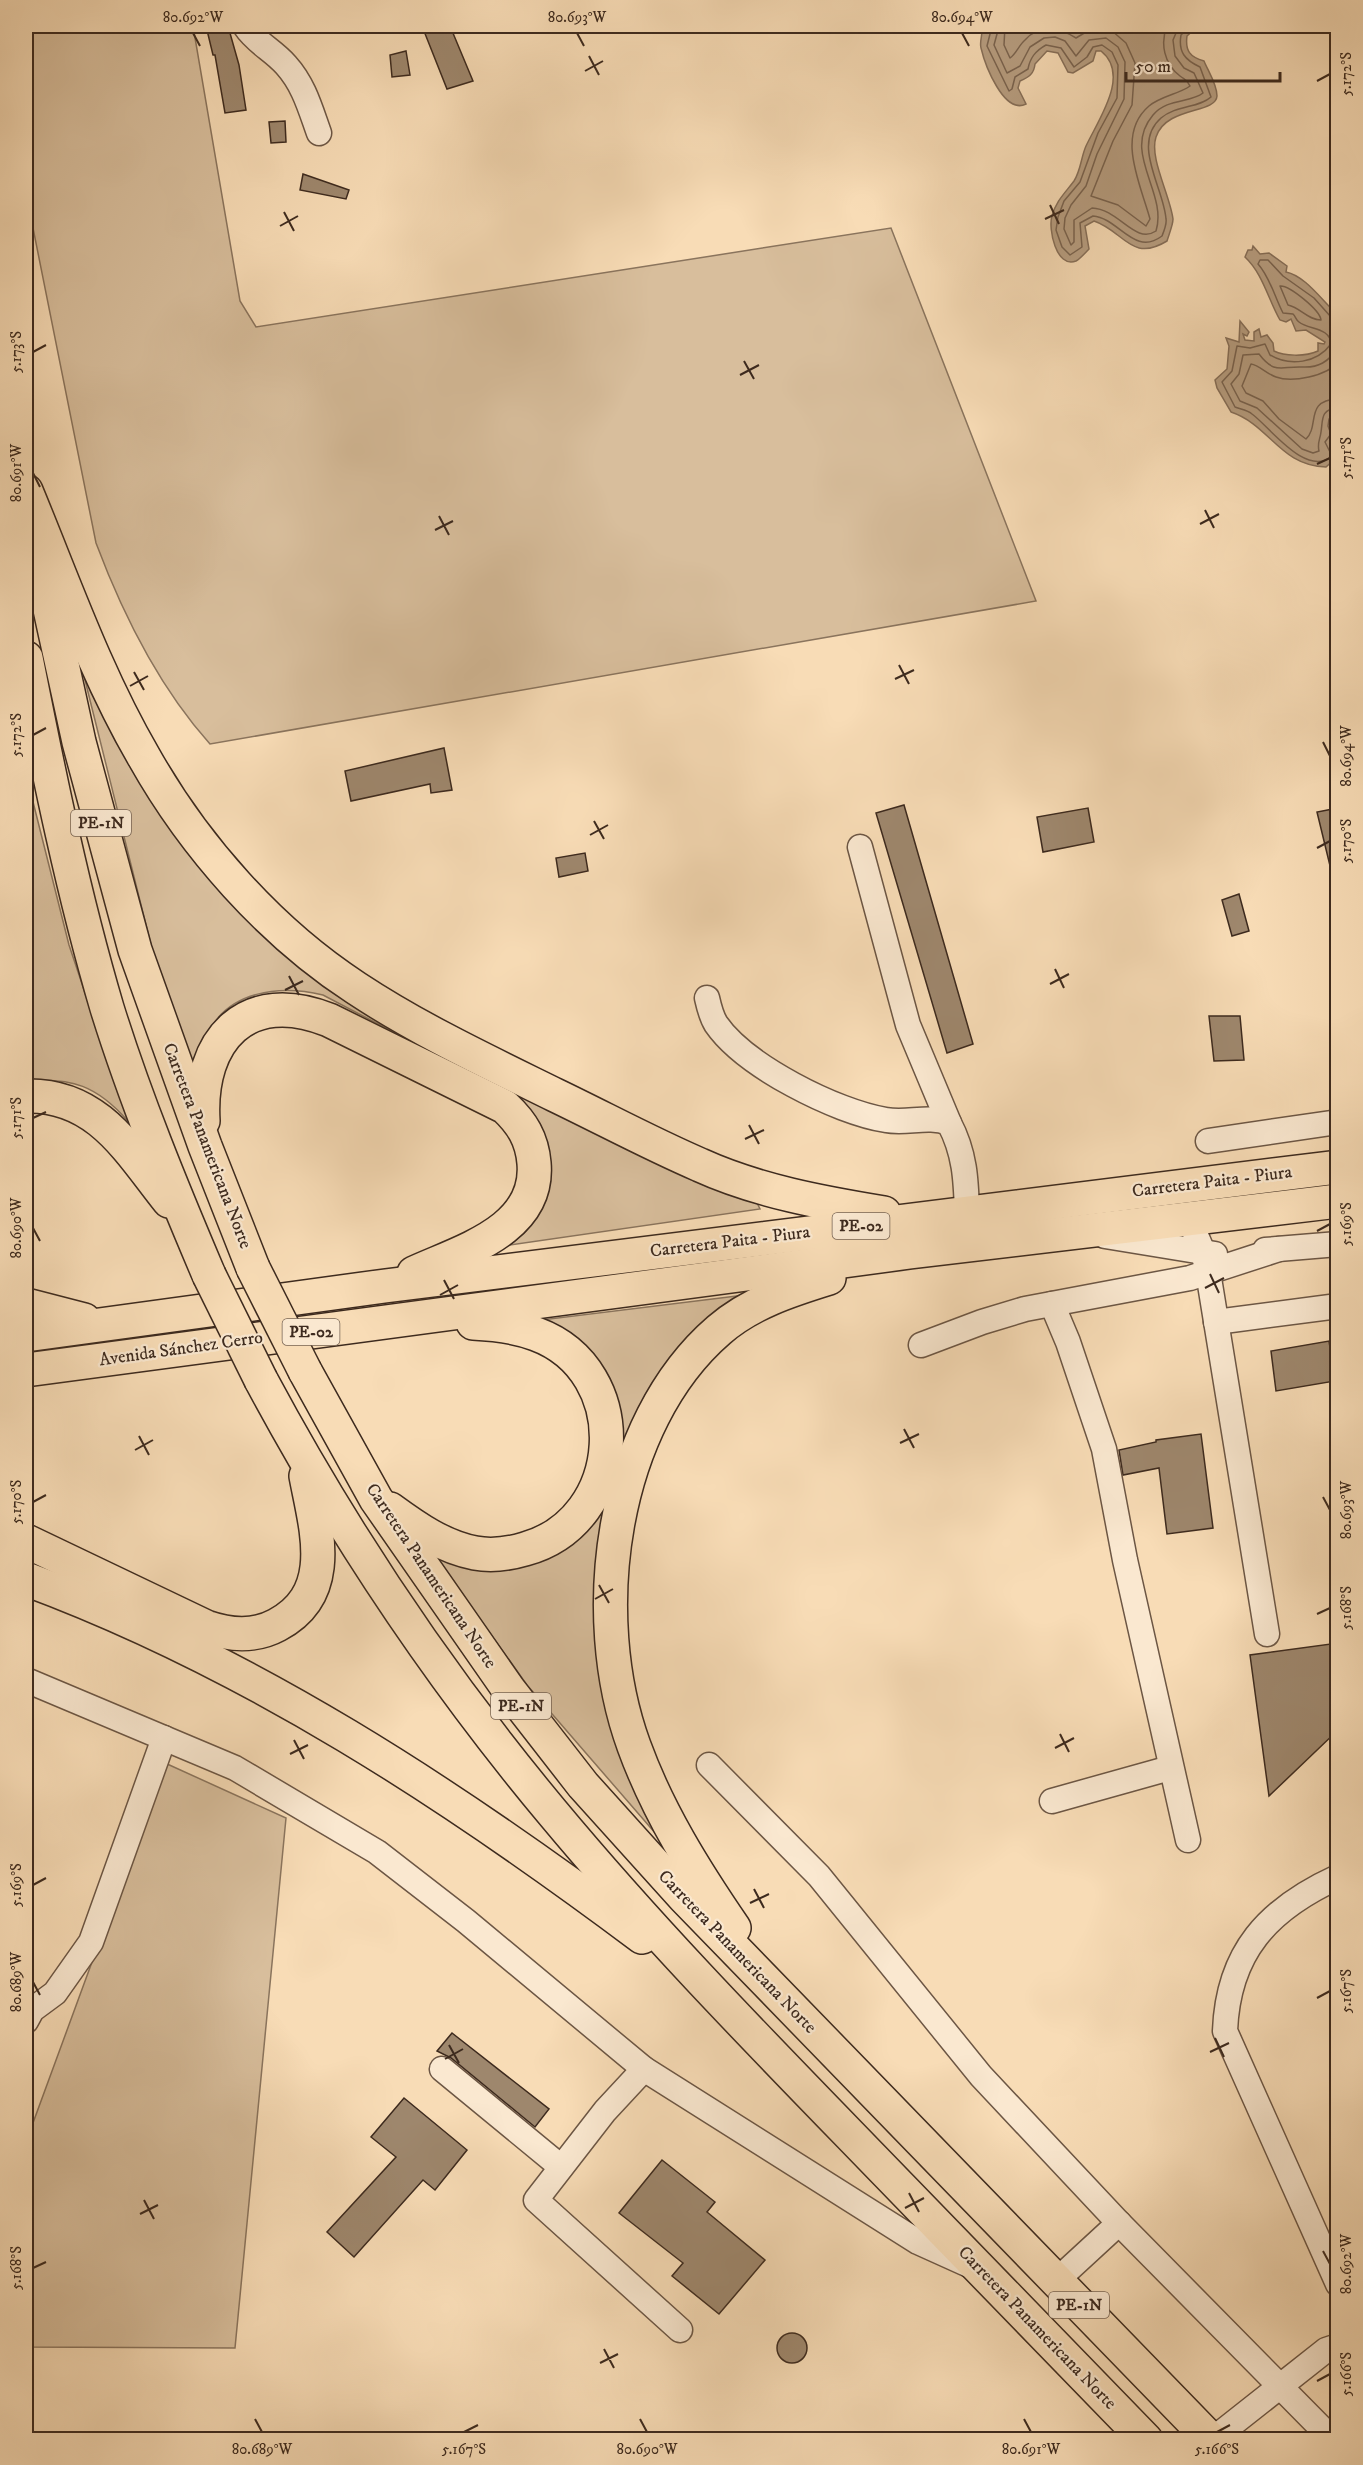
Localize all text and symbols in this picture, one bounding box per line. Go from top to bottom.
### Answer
text: 80.692°W [163,8,223,27]
text: 80.693°W [548,8,607,27]
text: 80.694°W [931,8,993,27]
scale bar [1126,45,1280,83]
text: 5.172°S [1337,52,1356,96]
text: 50 m [1135,56,1171,78]
text: 5.173°S [7,331,26,373]
text: 5.171°S [1337,437,1356,479]
text: 80.691°W [7,444,26,502]
text: 5.172°S [7,713,26,757]
text: 80.694°W [1337,725,1356,787]
road number: PE-1N [71,810,131,836]
text: 5.170°S [1337,819,1356,863]
street label: Carretera Panamericana Norte [158,1040,256,1252]
text: 5.171°S [7,1097,26,1139]
street label: Carretera Paita - Piura [1131,1161,1294,1203]
text: 80.690°W [7,1197,26,1259]
text: 5.169°S [1337,1202,1356,1246]
road number: PE-02 [832,1213,890,1239]
street label: Carretera Paita - Piura [649,1221,812,1263]
road number: PE-02 [282,1319,340,1345]
street label: Avenida Sánchez Cerro [98,1327,265,1371]
street label: Carretera Panamericana Norte [361,1479,501,1673]
text: 5.170°S [7,1480,26,1524]
text: 80.693°W [1337,1480,1356,1539]
text: 5.168°S [1337,1586,1356,1630]
road number: PE-1N [491,1693,551,1719]
text: 5.169°S [7,1863,26,1907]
street label: Carretera Panamericana Norte [653,1866,821,2038]
text: 80.689°W [7,1952,26,2012]
text: 5.167°S [1337,1969,1356,2013]
text: 80.692°W [1337,2234,1356,2294]
street label: Carretera Panamericana Norte [953,2242,1121,2414]
text: 5.168°S [7,2246,26,2290]
road number: PE-1N [1049,2292,1109,2318]
text: 5.166°S [1337,2352,1356,2396]
text: 80.689°W [232,2440,292,2459]
text: 5.167°S [442,2440,486,2459]
text: 80.690°W [616,2440,678,2459]
text: 80.691°W [1002,2440,1060,2459]
text: 5.166°S [1195,2440,1239,2459]

